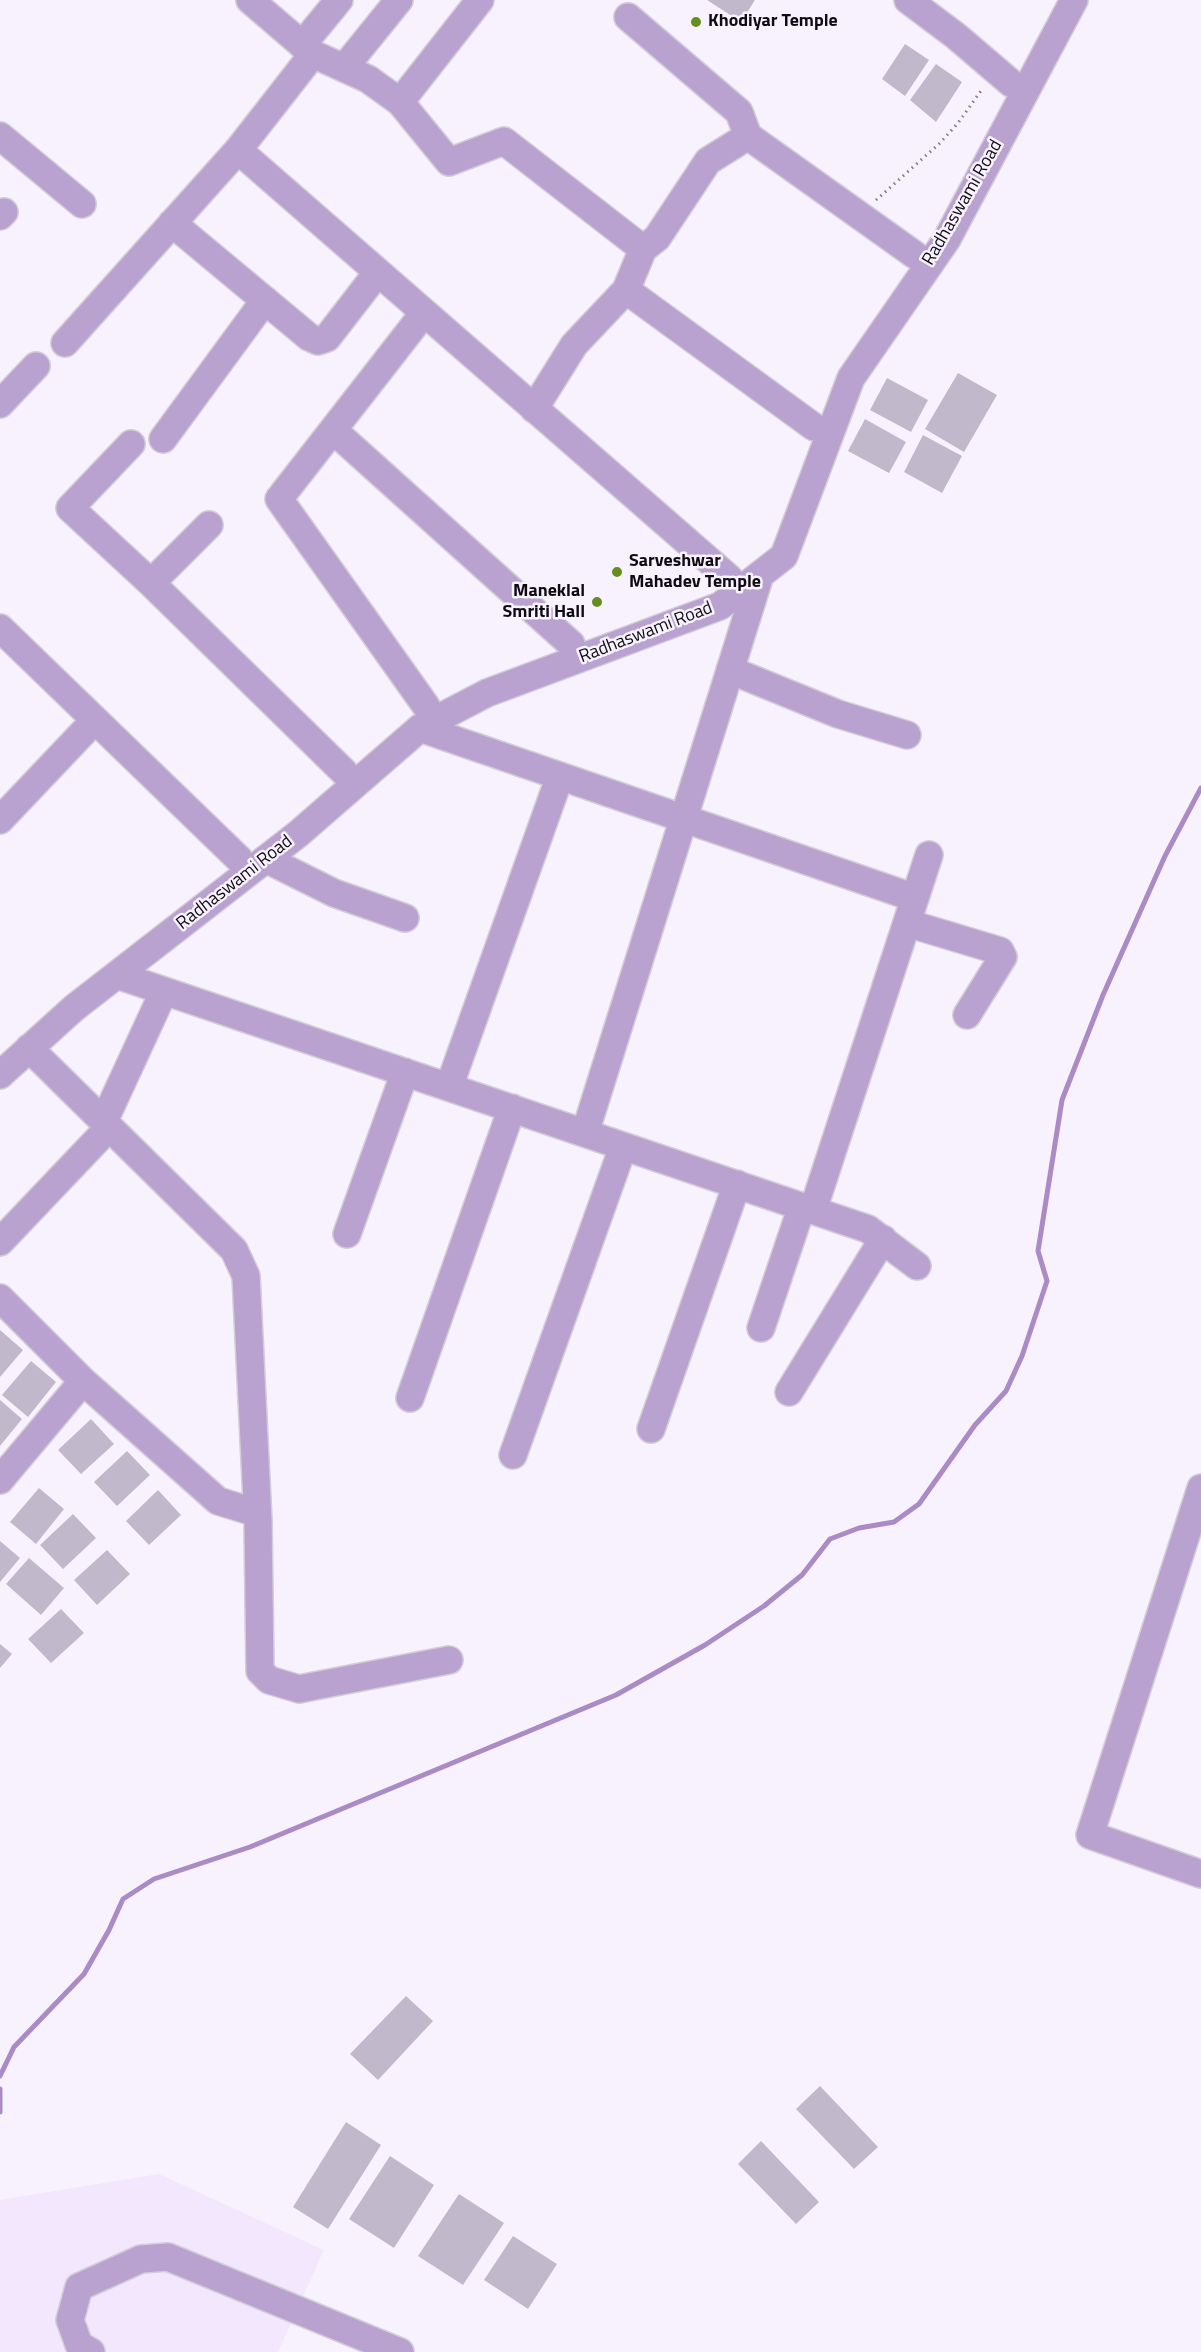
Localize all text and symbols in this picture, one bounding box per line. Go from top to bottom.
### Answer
place label: Khodiyar Temple [708,11,838,33]
marker: Khodiyar Temple [689,15,703,29]
street label: Radhaswami Road [918,136,1008,270]
place label: Sarveshwar Mahadev Temple [629,551,761,594]
marker: Sarveshwar Mahadev Temple [610,565,624,579]
place label: Maneklal Smriti Hall [503,581,585,624]
marker: Maneklal Smriti Hall [590,595,604,609]
street label: Radhaswami Road [576,598,716,668]
street label: Radhaswami Road [173,831,297,935]

